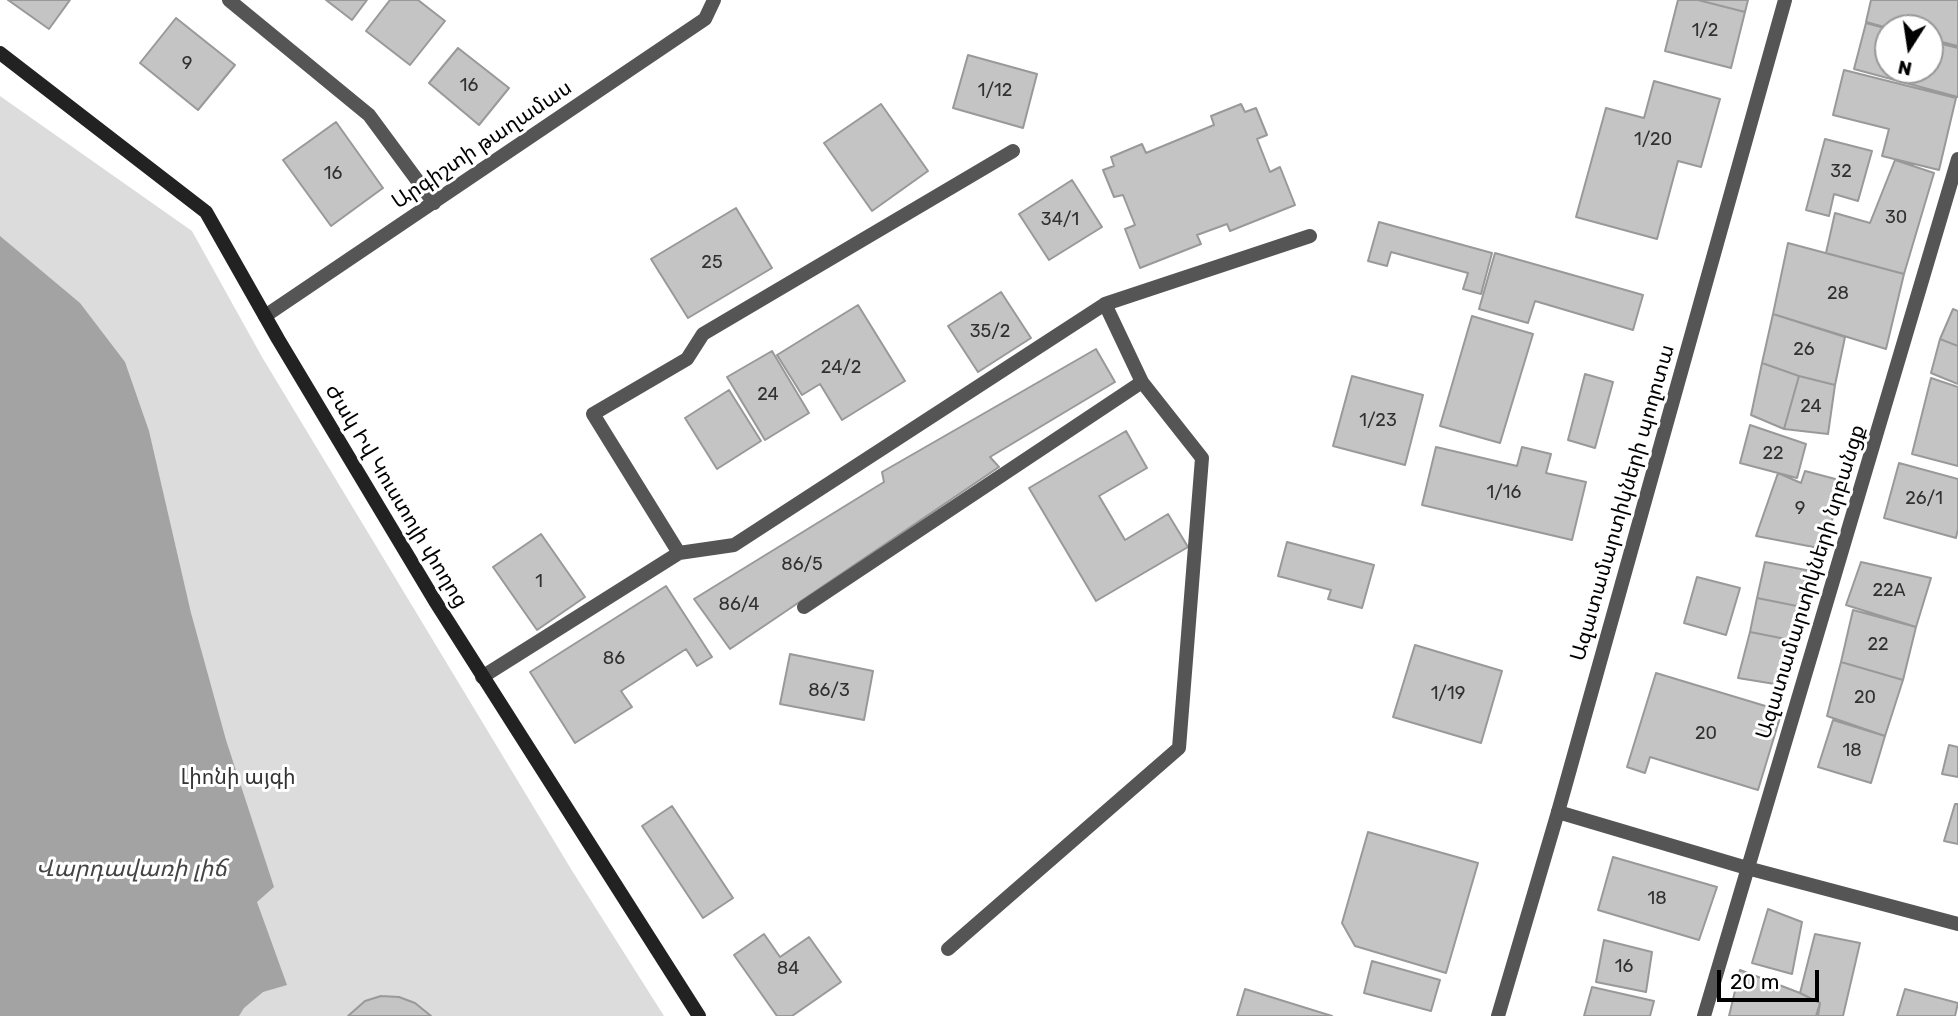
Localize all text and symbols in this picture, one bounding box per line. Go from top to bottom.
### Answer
north arrow [1874,14,1944,84]
house number: 1/2 [1692,20,1718,42]
house number: 9 [182,53,192,75]
text: N [1896,55,1914,81]
street label: Արգիշտի թաղամաս [387,75,577,215]
house number: 16 [460,75,478,97]
house number: 1/12 [978,80,1012,102]
house number: 1/20 [1634,129,1672,151]
house number: 32 [1830,161,1852,183]
house number: 16 [324,163,342,185]
house number: 30 [1885,207,1907,229]
house number: 34/1 [1041,209,1079,231]
house number: 25 [701,252,723,274]
house number: 28 [1827,283,1849,305]
house number: 35/2 [970,321,1010,343]
house number: 26 [1793,339,1815,361]
street label: Ազատամարտիկների պողոտա [1566,342,1680,664]
house number: 24/2 [821,357,861,379]
street label: Ժակ Իվ Կուստոյի փողոց [319,380,473,612]
house number: 24 [757,384,779,406]
house number: 24 [1800,396,1822,418]
house number: 1/23 [1359,410,1397,432]
street label: Ազատամարտիկների նրբանցք [1751,422,1871,742]
house number: 22 [1762,443,1784,465]
house number: 1/16 [1487,482,1521,504]
house number: 26/1 [1905,488,1943,510]
house number: 9 [1795,498,1805,520]
house number: 86/5 [781,554,823,576]
house number: 1 [535,571,543,593]
house number: 22А [1872,580,1906,602]
house number: 86/4 [718,594,760,616]
house number: 22 [1867,634,1889,656]
house number: 86 [603,648,625,670]
house number: 86/3 [808,680,850,702]
house number: 1/19 [1431,683,1465,705]
house number: 20 [1854,687,1876,709]
house number: 20 [1695,723,1717,745]
house number: 18 [1842,740,1862,762]
park label: Լիոնի այգի [181,765,295,791]
water label: Վարդավառի լիճ [35,855,227,883]
house number: 18 [1647,888,1667,910]
house number: 16 [1615,956,1633,978]
scale bar [1720,956,1822,1000]
house number: 84 [777,958,799,980]
text: 20 m [1730,969,1779,994]

